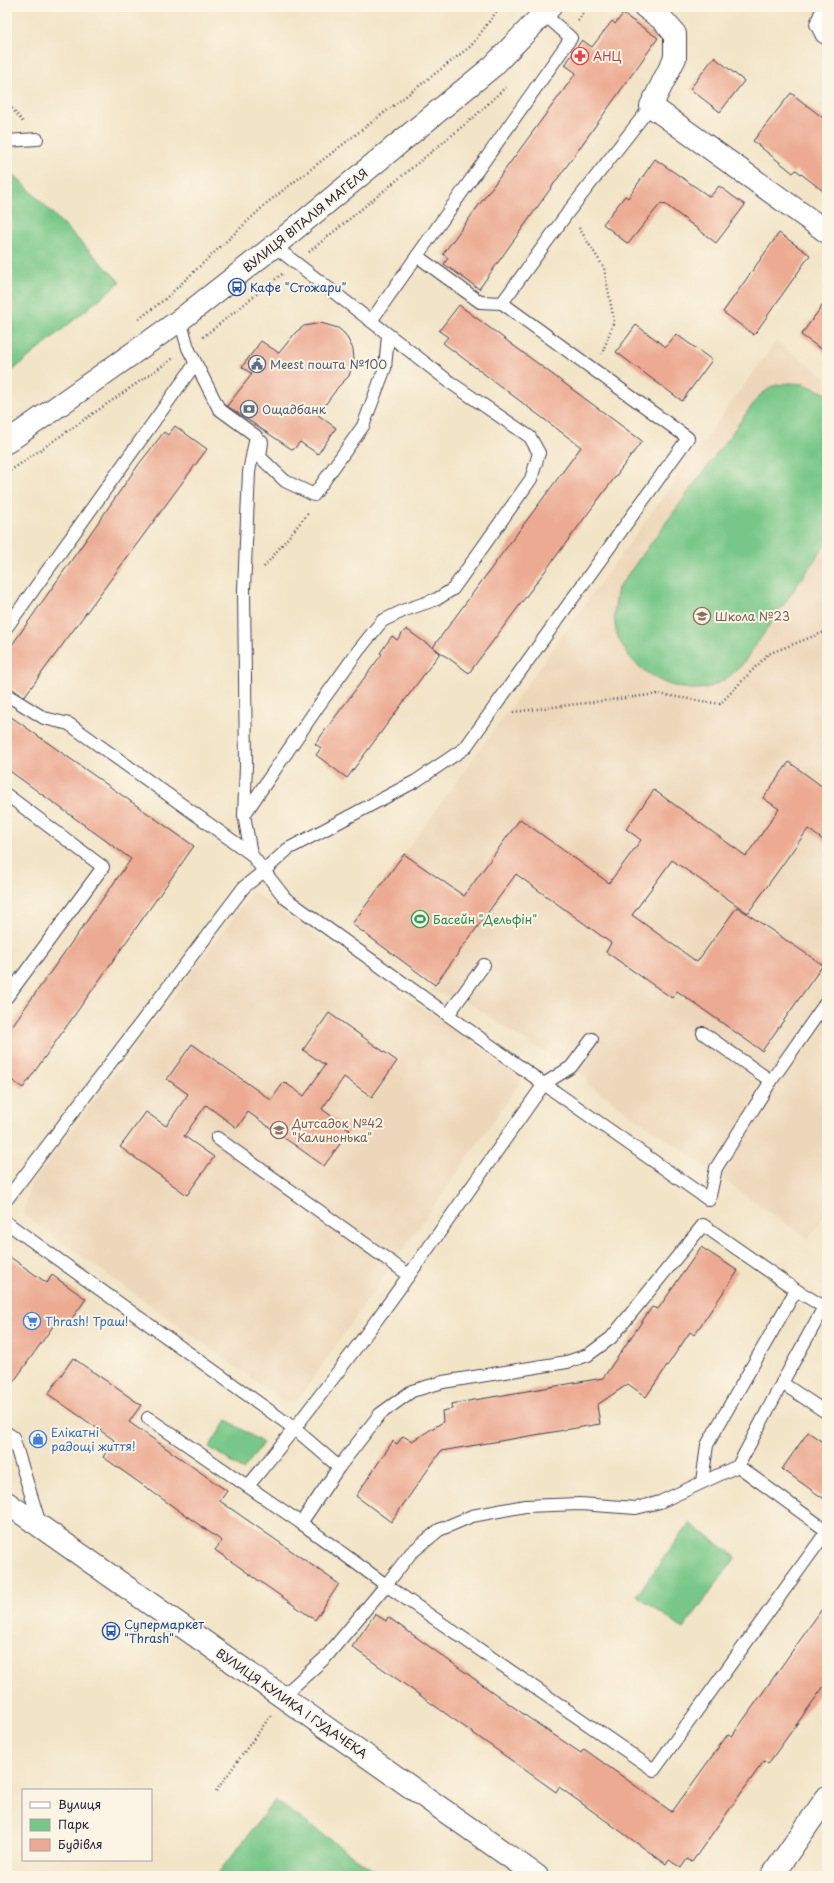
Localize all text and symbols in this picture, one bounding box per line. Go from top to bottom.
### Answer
pharmacy icon: АНЦ [570,46,590,66]
place label: АНЦ [593,47,622,65]
street label: ВУЛИЦЯ ВІТАЛІЯ МАГЕЛЯ [239,164,371,276]
bus stop icon: Кафе "Стожари" [227,277,247,297]
place label: Кафе "Стожари" [250,278,346,296]
public building icon: Meest пошта №100 [247,354,267,374]
place label: Meest пошта №100 [270,355,387,373]
bank icon: Ощадбанк [239,399,259,419]
place label: Ощадбанк [262,400,327,418]
school or university icon: Школа №23 [692,606,712,626]
place label: Школа №23 [715,607,790,625]
sports icon: Басейн "Дельфін" [410,909,430,929]
place label: Басейн "Дельфін" [433,910,537,928]
place label: Дитсадок №42 "Калинонька" [291,1114,383,1146]
school or university icon: Дитсадок №42 "Калинонька" [269,1120,289,1140]
supermarket icon: Thrash! Траш! [22,1311,42,1331]
place label: Thrash! Траш! [45,1312,128,1330]
place label: Елікатні радощі життя! [51,1423,136,1455]
shop icon: Елікатні радощі життя! [28,1429,48,1449]
place label: Супермаркет "Thrash" [124,1615,204,1647]
bus stop icon: Супермаркет "Thrash" [101,1621,121,1641]
street label: ВУЛИЦЯ КУЛИКА І ГУДАЧЕКА [213,1644,371,1762]
legend [22,1789,152,1861]
text: Вулиця [58,1795,101,1813]
text: Парк [58,1815,90,1833]
text: Будівля [58,1835,103,1853]

